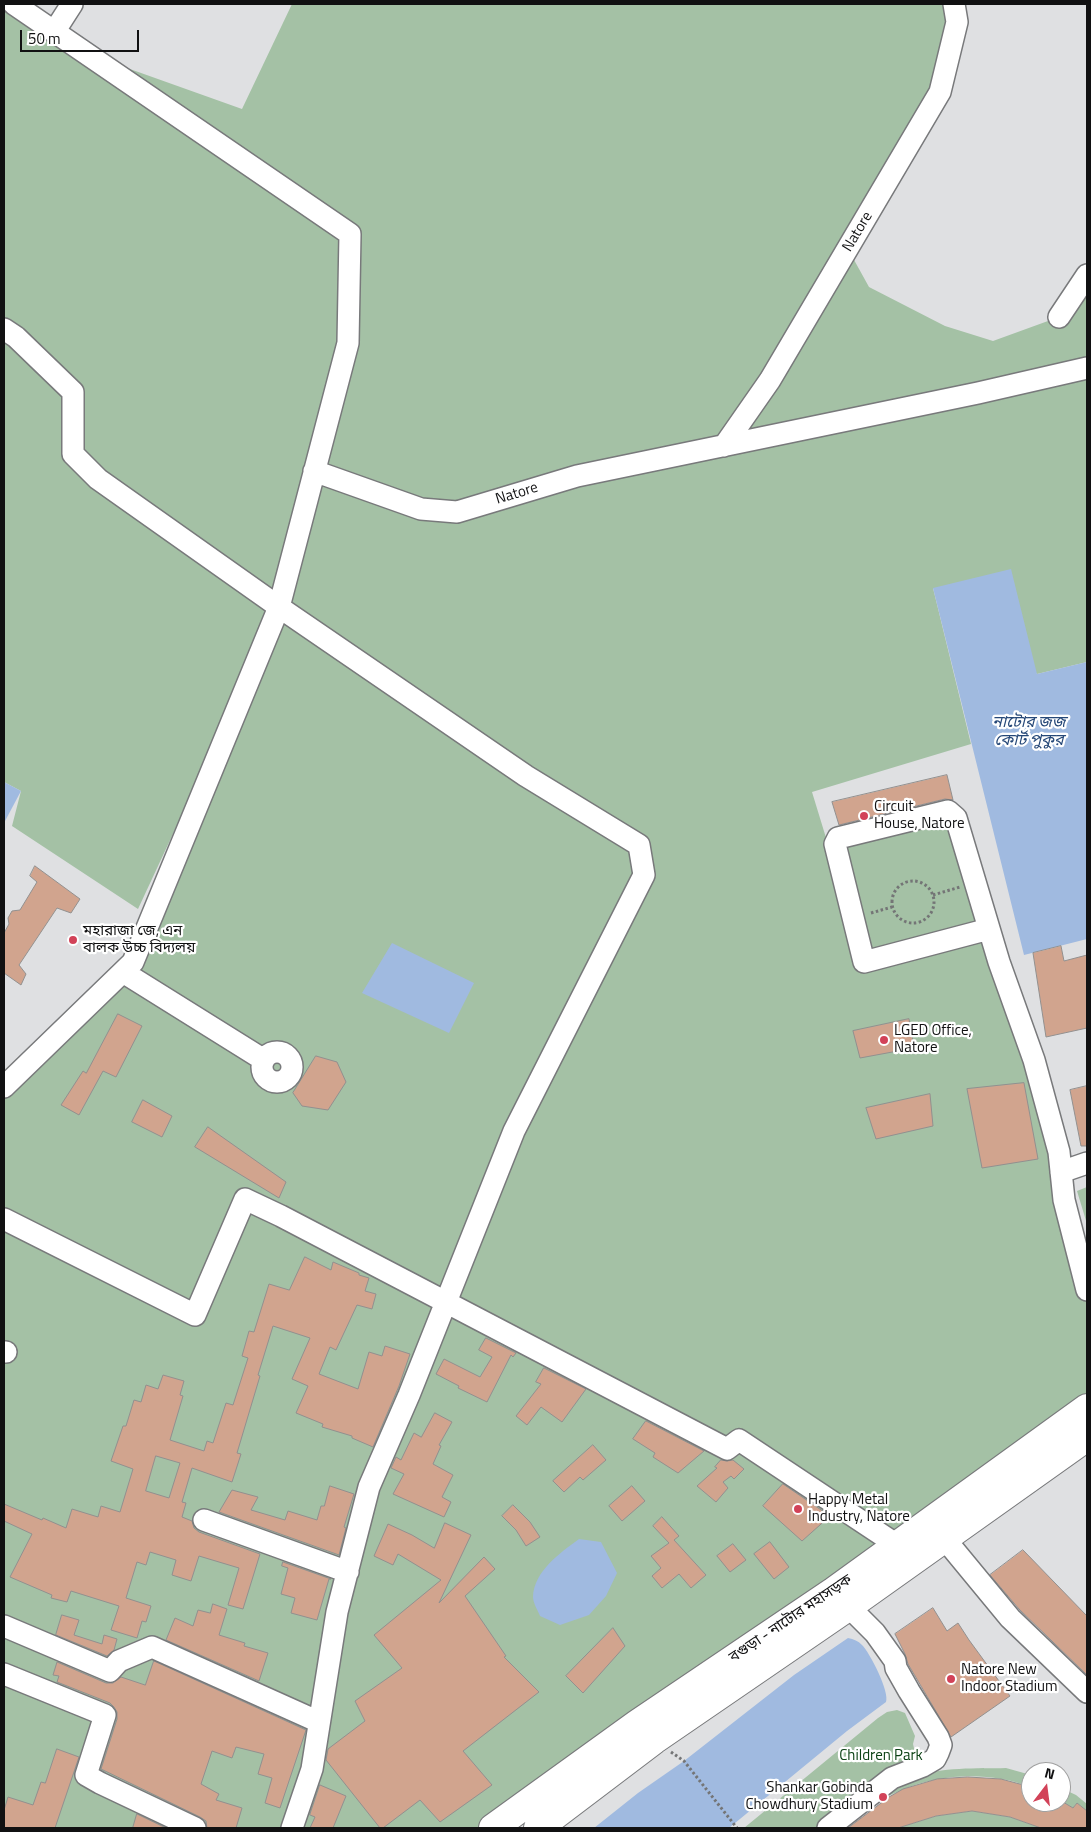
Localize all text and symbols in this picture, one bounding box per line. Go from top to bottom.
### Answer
scale bar [22,20,141,52]
text: 50 m [28,27,61,50]
street label: Natore [839,209,877,255]
street label: Natore [494,479,540,509]
water label: নাটোর জজ কোর্ট পুকুর [992,713,1066,751]
place label: Circuit House, Natore [874,798,965,833]
marker: Circuit House, Natore [858,810,870,822]
place label: মহারাজা জে, এন বালক উচ্চ বিদ্যলয় [83,922,195,957]
marker: মহারাজা জে, এন বালক উচ্চ বিদ্যলয় [67,934,79,946]
place label: LGED Office, Natore [894,1022,972,1057]
marker: LGED Office, Natore [878,1034,890,1046]
place label: Happy Metal Industry, Natore [808,1491,910,1526]
marker: Happy Metal Industry, Natore [792,1503,804,1515]
street label: বগুড়া - নাটোর মহাসড়ক [726,1571,856,1667]
place label: Natore New Indoor Stadium [961,1661,1058,1696]
marker: Natore New Indoor Stadium [945,1673,957,1685]
park label: Children Park [839,1747,923,1765]
north arrow [1021,1762,1071,1812]
text: N [1042,1762,1057,1784]
place label: Shankar Gobinda Chowdhury Stadium [745,1779,873,1814]
marker: Shankar Gobinda Chowdhury Stadium [877,1791,889,1803]

